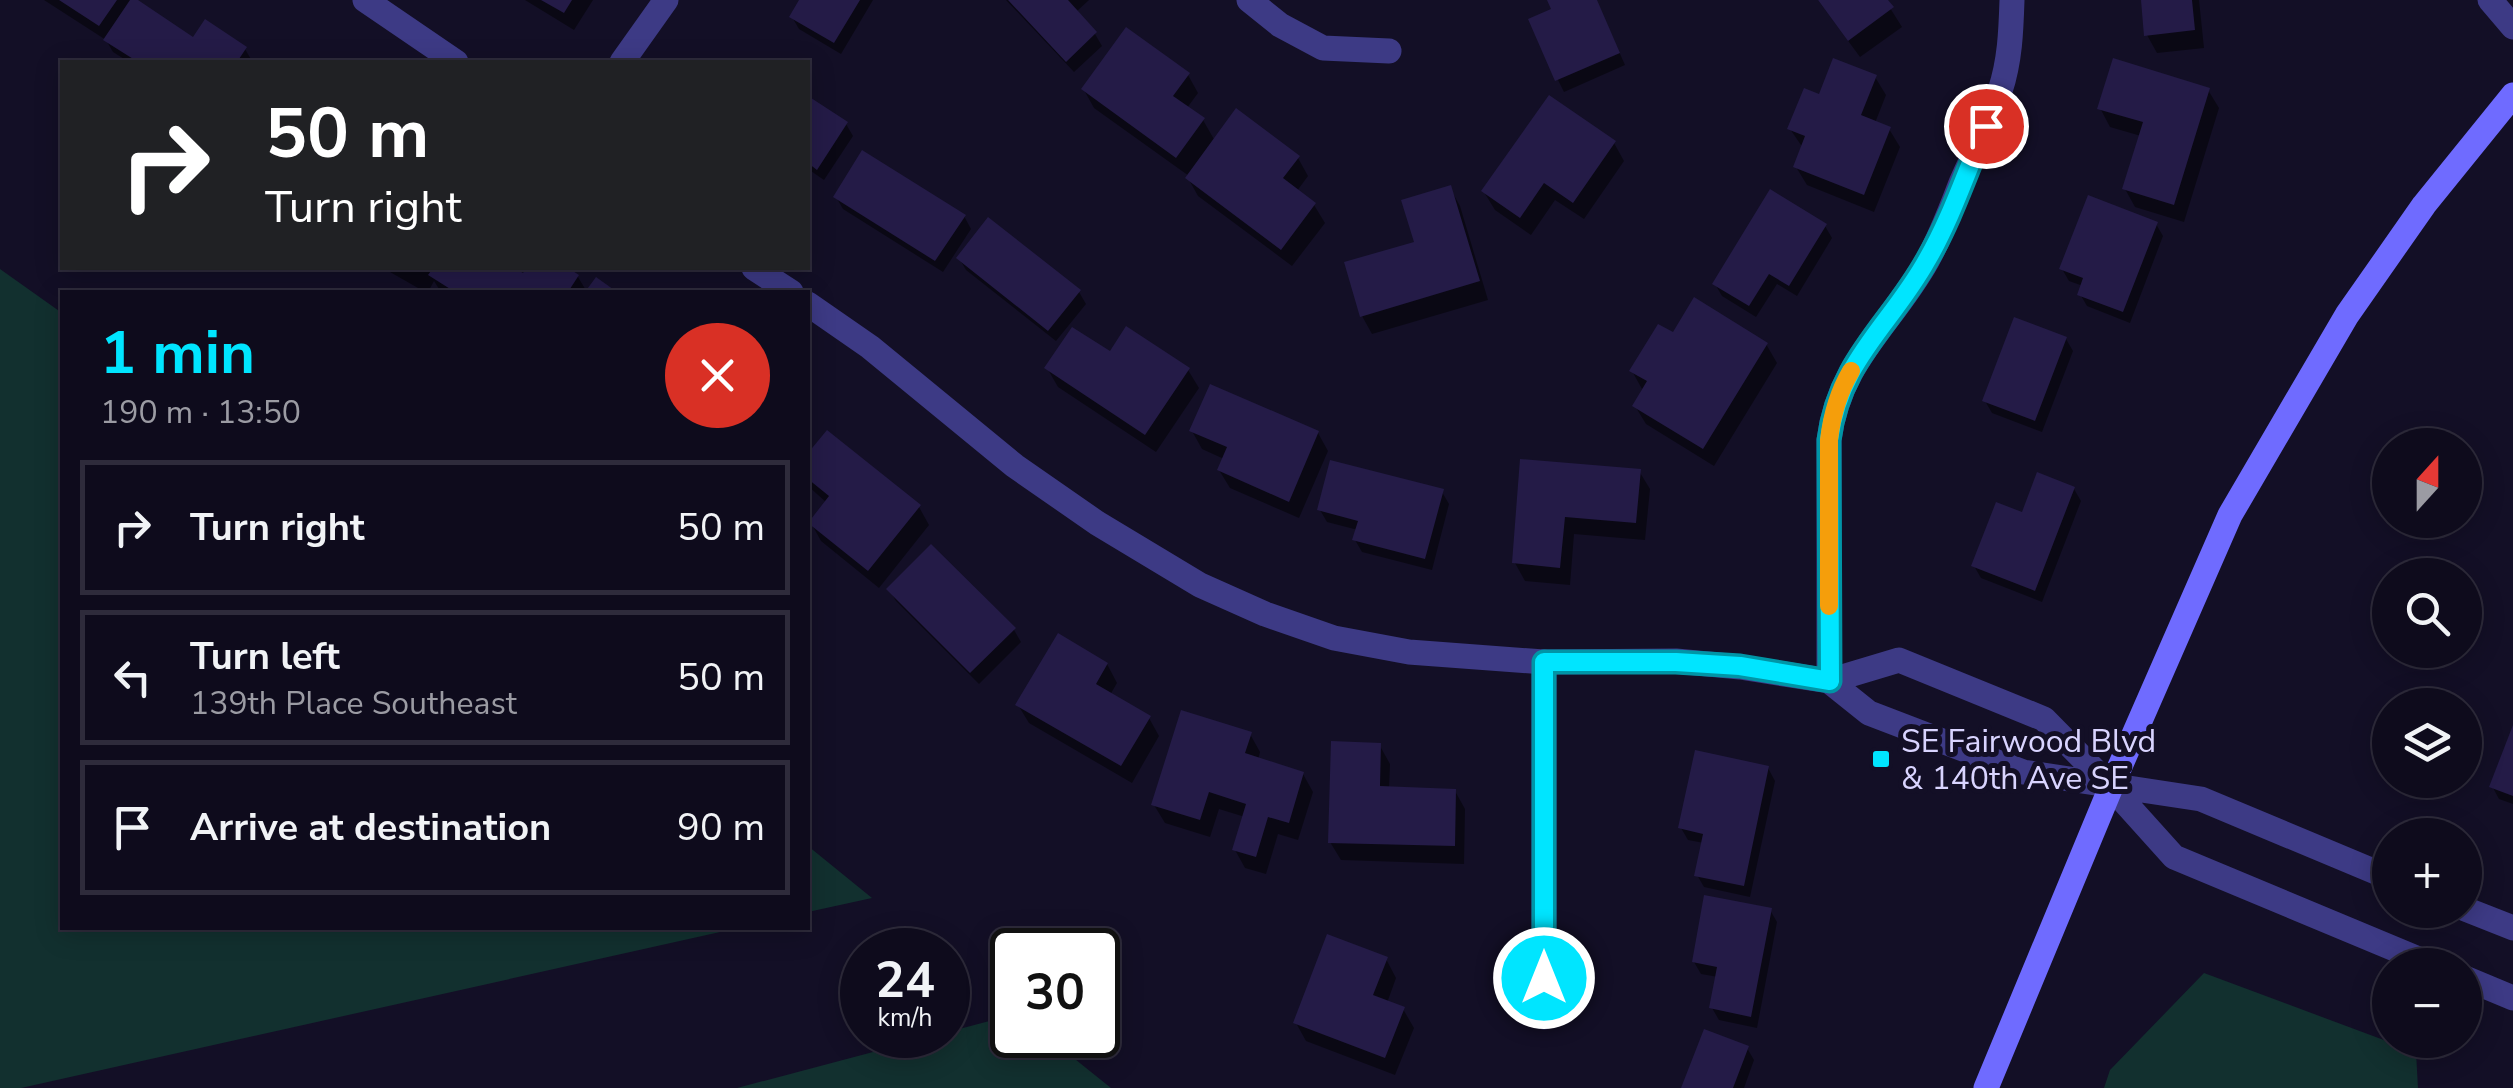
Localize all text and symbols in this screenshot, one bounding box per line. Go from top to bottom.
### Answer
pin [1944,84,2029,169]
text: 50 m [265,86,429,182]
icon: arrive [1959,99,2014,154]
icon: right [100,100,230,230]
text: Turn right [265,177,462,238]
text: 1 min [100,312,255,394]
button: close [665,323,770,428]
text: 190 m · 13:50 [100,391,301,434]
north arrow [2372,428,2482,538]
map controls [2372,428,2482,1058]
icon: right [105,500,160,555]
text: Turn right [190,502,365,553]
text: 50 m [677,502,765,553]
button: search [2372,558,2482,668]
text: Turn left [190,631,340,682]
icon: left [105,650,160,705]
text: 50 m [677,652,765,703]
text: 139th Place Southeast [190,682,517,725]
button: layers [2372,688,2482,798]
place label: SE Fairwood Blvd & 140th Ave SE [1901,720,2156,800]
marker: SE Fairwood Blvd & 140th Ave SE [1870,748,1892,770]
icon: arrive [105,800,160,855]
text: Arrive at destination [190,802,551,853]
text: 90 m [677,802,765,853]
button: + [2372,818,2482,928]
position arrow [1492,926,1596,1030]
speed limit sign: 30 [990,928,1120,1058]
text: 24 [875,946,935,1015]
button: − [2372,948,2482,1058]
text: km/h [877,1001,933,1035]

